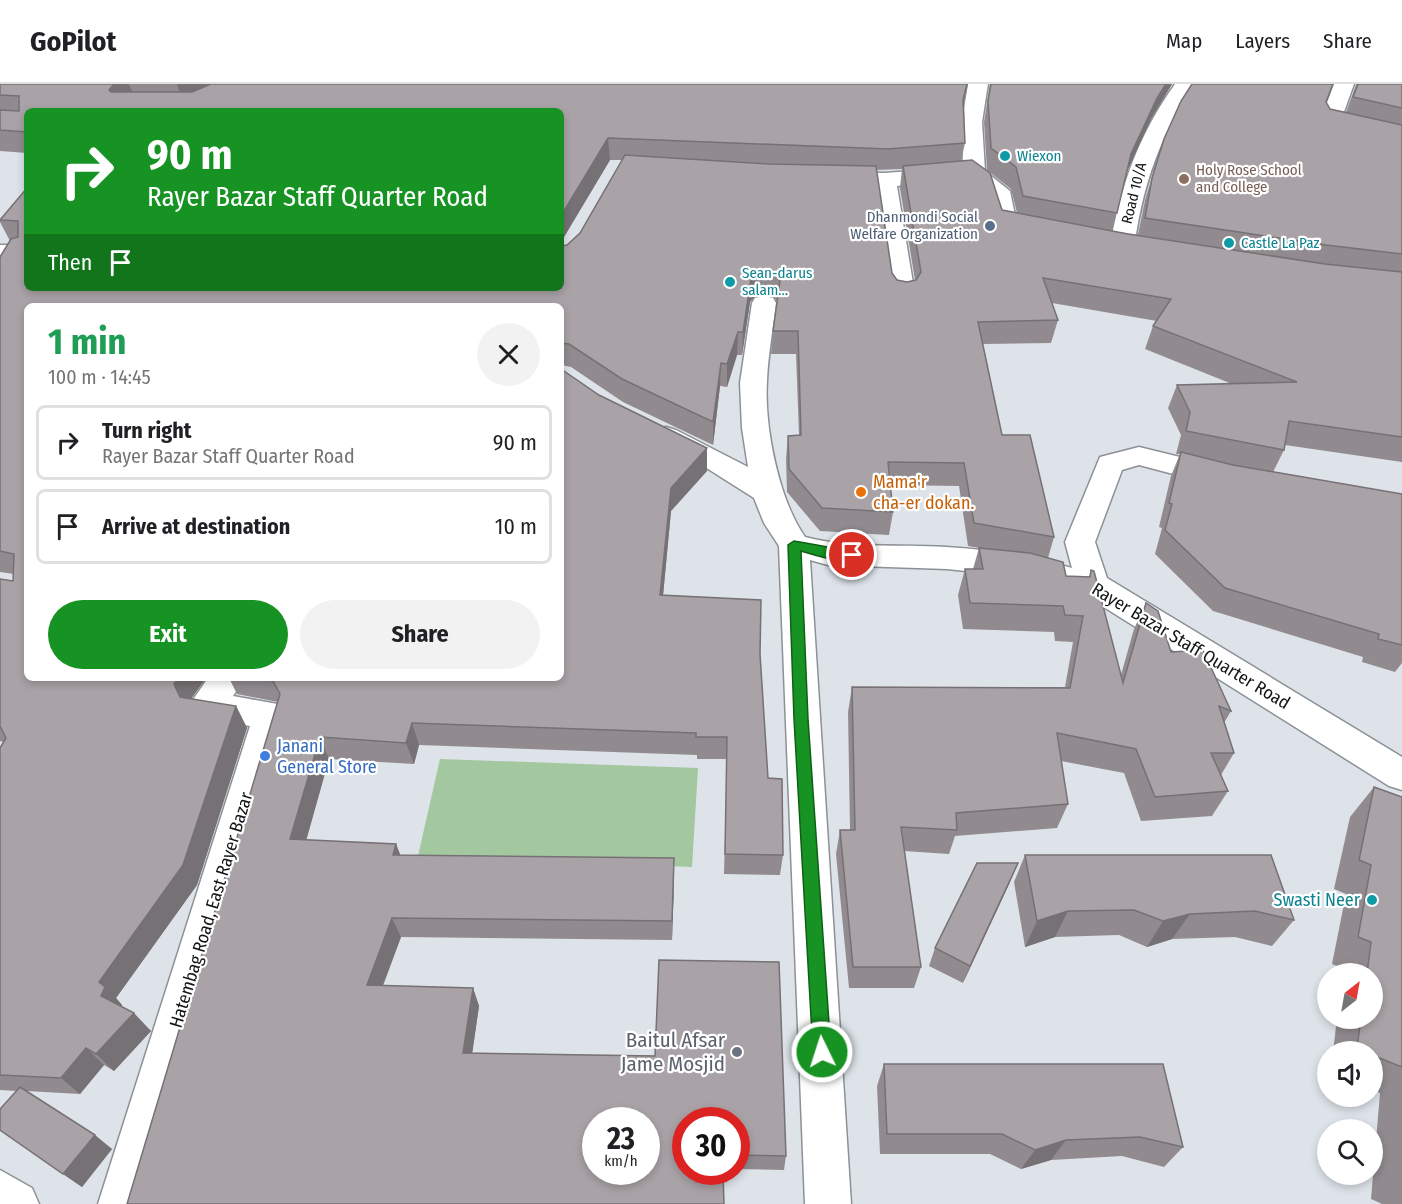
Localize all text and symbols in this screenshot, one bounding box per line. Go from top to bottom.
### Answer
text: GoPilot [30,25,116,58]
text: Map [1166,28,1202,54]
text: Layers [1235,28,1290,54]
text: Share [1323,28,1372,54]
text: 90 m [147,130,232,180]
icon: right [48,132,126,210]
place label: Wiexon [1017,147,1062,165]
marker: Wiexon [998,149,1012,163]
street label: Road 10/A [1118,160,1150,226]
place label: Holy Rose School and College [1196,161,1302,196]
marker: Holy Rose School and College [1177,172,1191,186]
text: Rayer Bazar Staff Quarter Road [147,181,488,213]
place label: Dhanmondi Social Welfare Organization [850,208,978,243]
marker: Dhanmondi Social Welfare Organization [983,219,997,233]
place label: Castle La Paz [1241,234,1320,252]
marker: Castle La Paz [1222,236,1236,250]
icon: arrive [104,246,137,279]
text: Then [48,249,92,276]
place label: Sean-darus salam... [742,264,812,299]
marker: Sean-darus salam... [723,275,737,289]
text: 1 min [48,320,126,364]
button: close [477,323,540,386]
text: 100 m · 14:45 [48,365,151,389]
text: Turn right [102,417,191,444]
icon: right [51,426,84,459]
text: 90 m [493,429,537,456]
text: Rayer Bazar Staff Quarter Road [102,444,355,468]
place label: Mama'r cha-er dokan. [873,471,974,514]
marker: Mama'r cha-er dokan. [854,485,868,499]
icon: arrive [51,510,84,543]
text: Arrive at destination [102,513,290,540]
text: 10 m [495,513,537,540]
pin [826,529,877,580]
icon: arrive [835,538,868,571]
street label: Rayer Bazar Staff Quarter Road [1088,578,1294,714]
button: Exit [48,600,288,669]
button: Share [300,600,540,669]
place label: Janani General Store [277,735,377,778]
marker: Janani General Store [258,749,272,763]
street label: Hatembag Road, East Rayer Bazar [165,789,258,1030]
place label: Swasti Neer [1273,889,1361,911]
marker: Swasti Neer [1365,893,1379,907]
north arrow [1317,963,1383,1029]
map controls [1317,963,1383,1185]
position arrow [790,1020,854,1084]
place label: Baitul Afsar Jame Mosjid [621,1027,726,1077]
button: sound [1317,1041,1383,1107]
marker: Baitul Afsar Jame Mosjid [730,1045,744,1059]
speed limit sign: 30 [672,1107,750,1185]
button: search [1317,1119,1383,1185]
text: 23 [607,1121,635,1157]
text: km/h [604,1152,638,1170]

